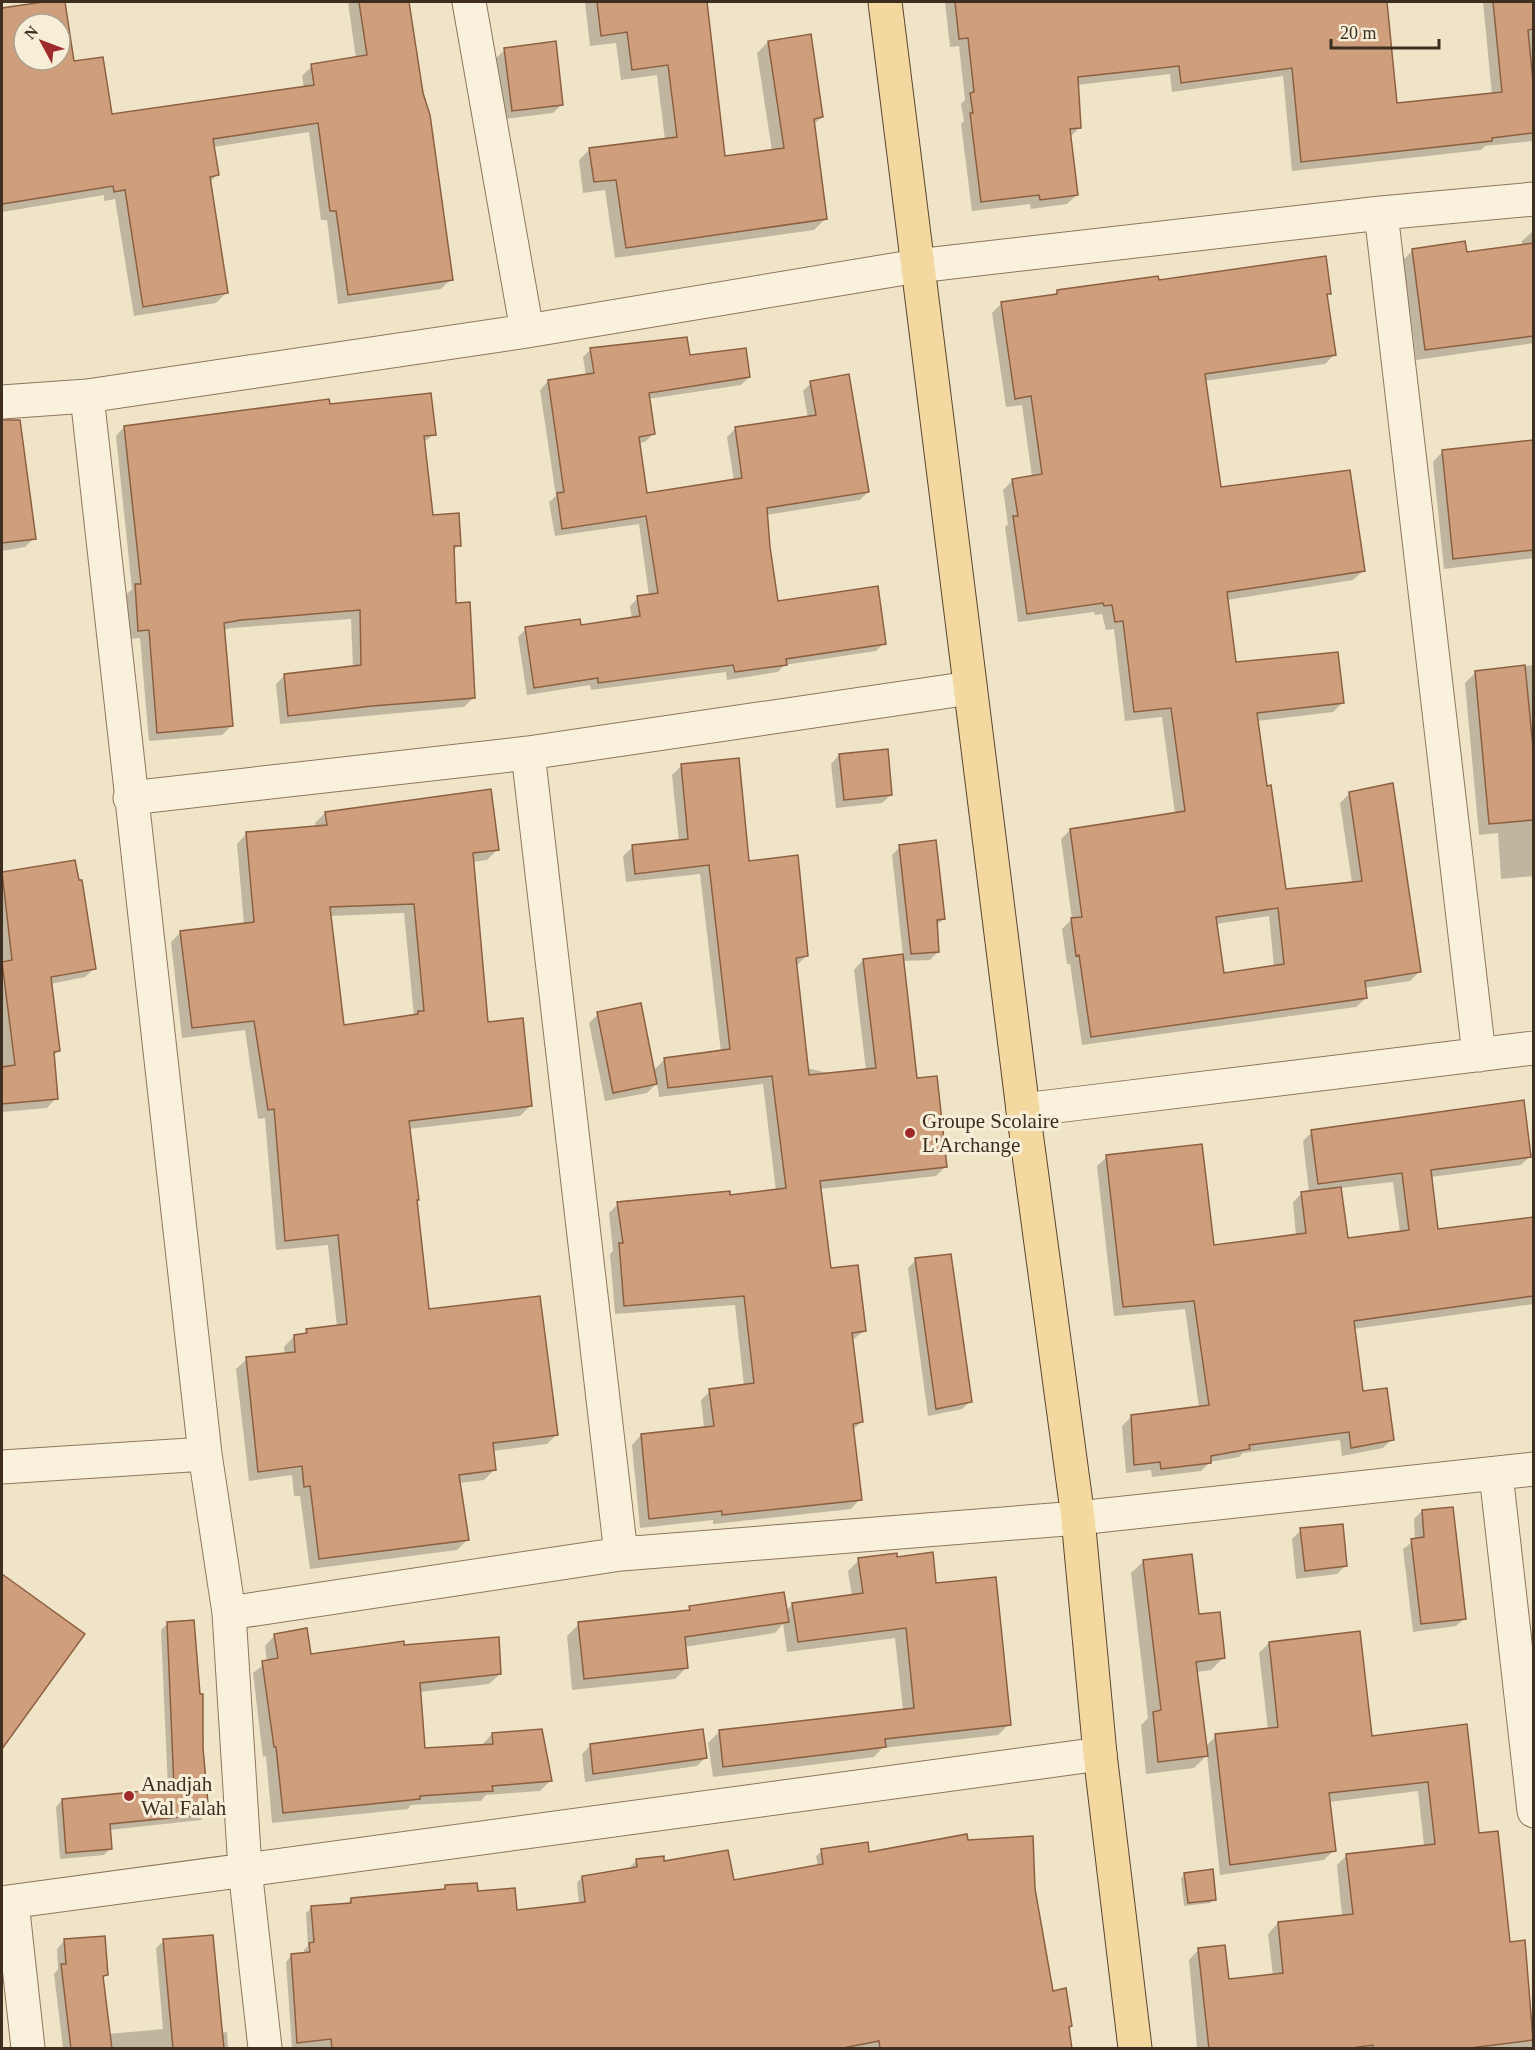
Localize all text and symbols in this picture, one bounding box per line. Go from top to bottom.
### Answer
north arrow [12,12,72,72]
scale bar [1331,12,1439,50]
text: N [21,22,42,42]
text: 20 m [1340,23,1377,43]
place label: Groupe Scolaire L'Archange [922,1109,1059,1157]
marker: Groupe Scolaire L'Archange [903,1126,917,1140]
place label: Anadjah Wal Falah [141,1772,227,1820]
marker: Anadjah Wal Falah [122,1789,136,1803]

